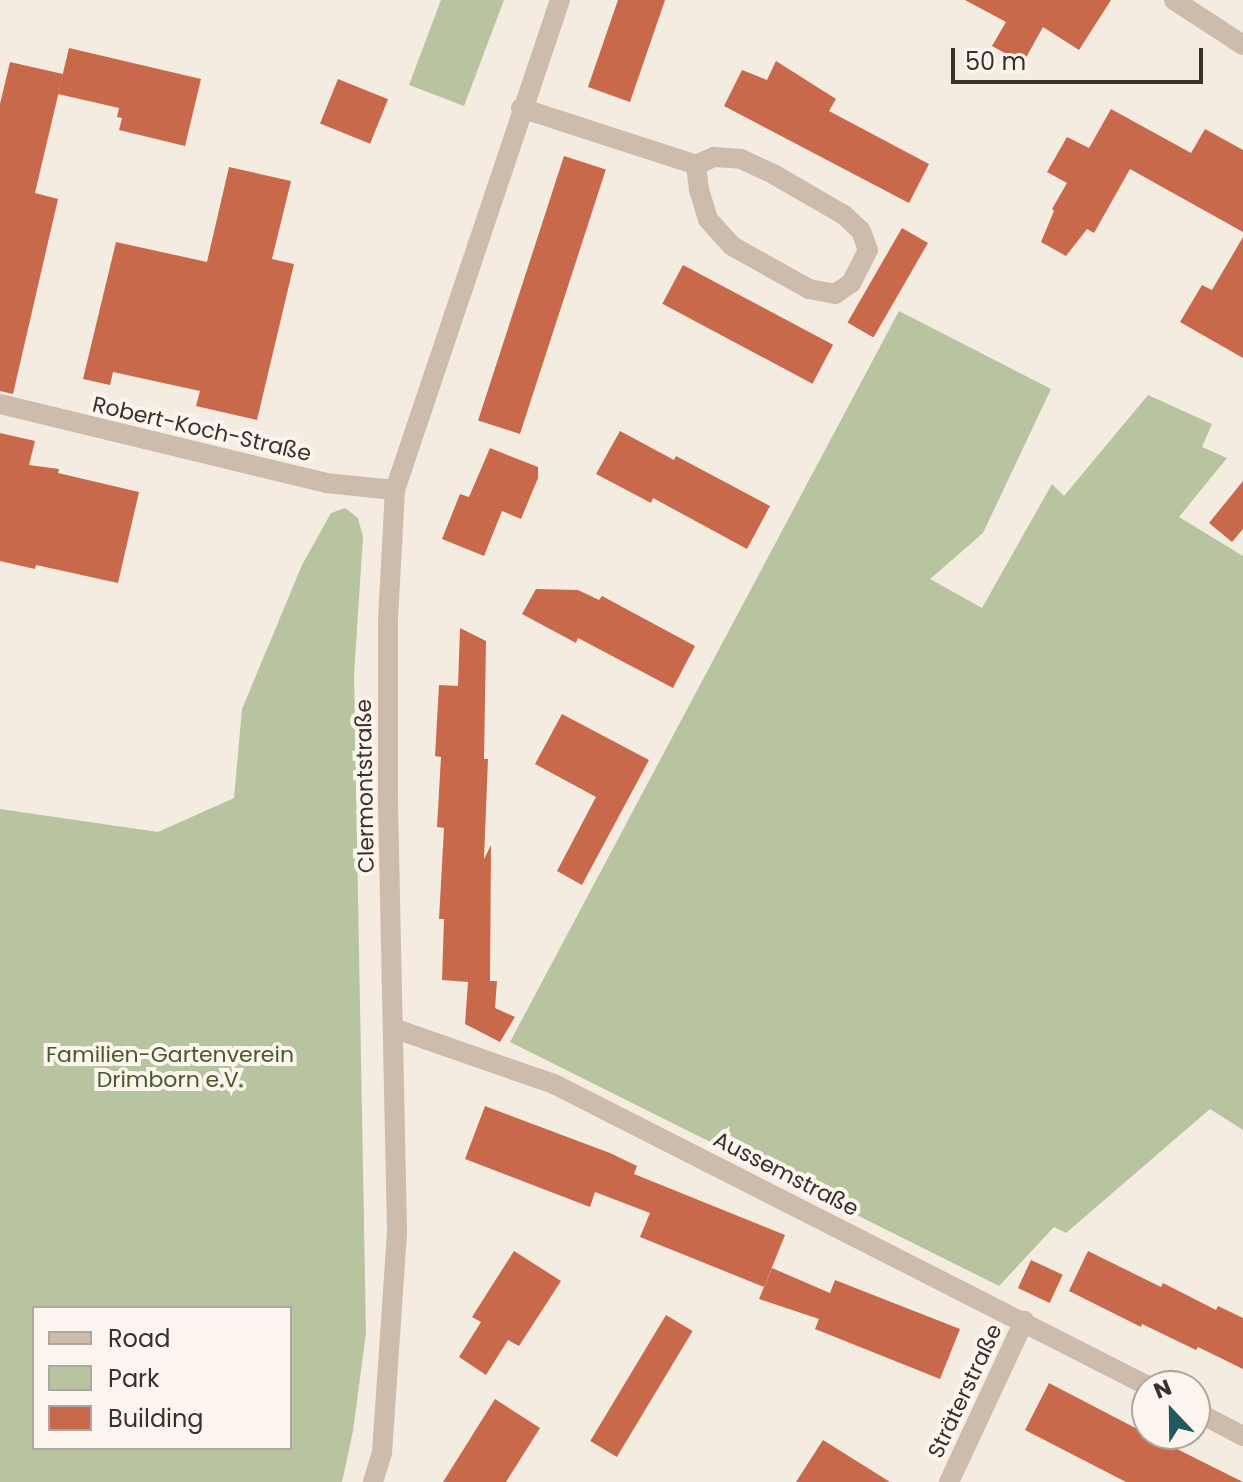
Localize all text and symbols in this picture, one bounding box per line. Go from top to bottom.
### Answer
scale bar [955,32,1207,82]
text: 50 m [965,45,1026,78]
street label: Robert-Koch-Straße [90,391,314,467]
street label: Clermontstraße [350,699,380,873]
park label: Familien-Gartenverein Drimborn e.V. [46,1041,294,1092]
street label: Aussemstraße [709,1126,863,1222]
legend [32,1306,292,1450]
street label: Sträterstraße [922,1320,1008,1462]
text: Road [108,1322,170,1355]
text: Park [108,1362,159,1395]
north arrow [1131,1370,1211,1450]
text: N [1149,1372,1176,1407]
text: Building [108,1402,204,1435]

